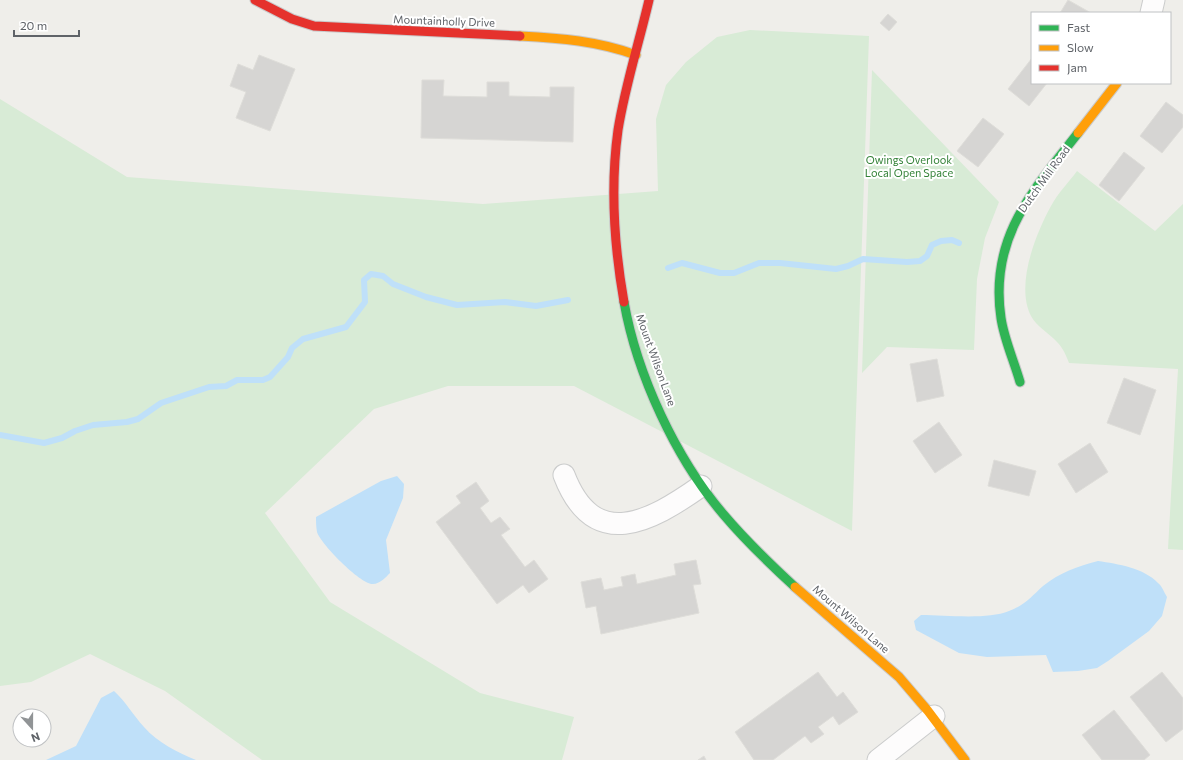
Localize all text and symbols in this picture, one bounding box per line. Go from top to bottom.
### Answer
scale bar [14,12,79,38]
street label: Mountainholly Drive [393,12,495,29]
legend [1031,12,1171,84]
text: 20 m [20,18,47,32]
text: Fast [1067,20,1090,34]
text: Slow [1067,40,1094,54]
text: Jam [1067,60,1087,75]
street label: Dutch Mill Road [1015,143,1072,215]
park label: Owings Overlook Local Open Space [865,153,954,179]
street label: Mount Wilson Lane [634,312,679,408]
street label: Mount Wilson Lane [810,582,892,656]
north arrow [12,708,52,748]
text: N [30,730,42,745]

